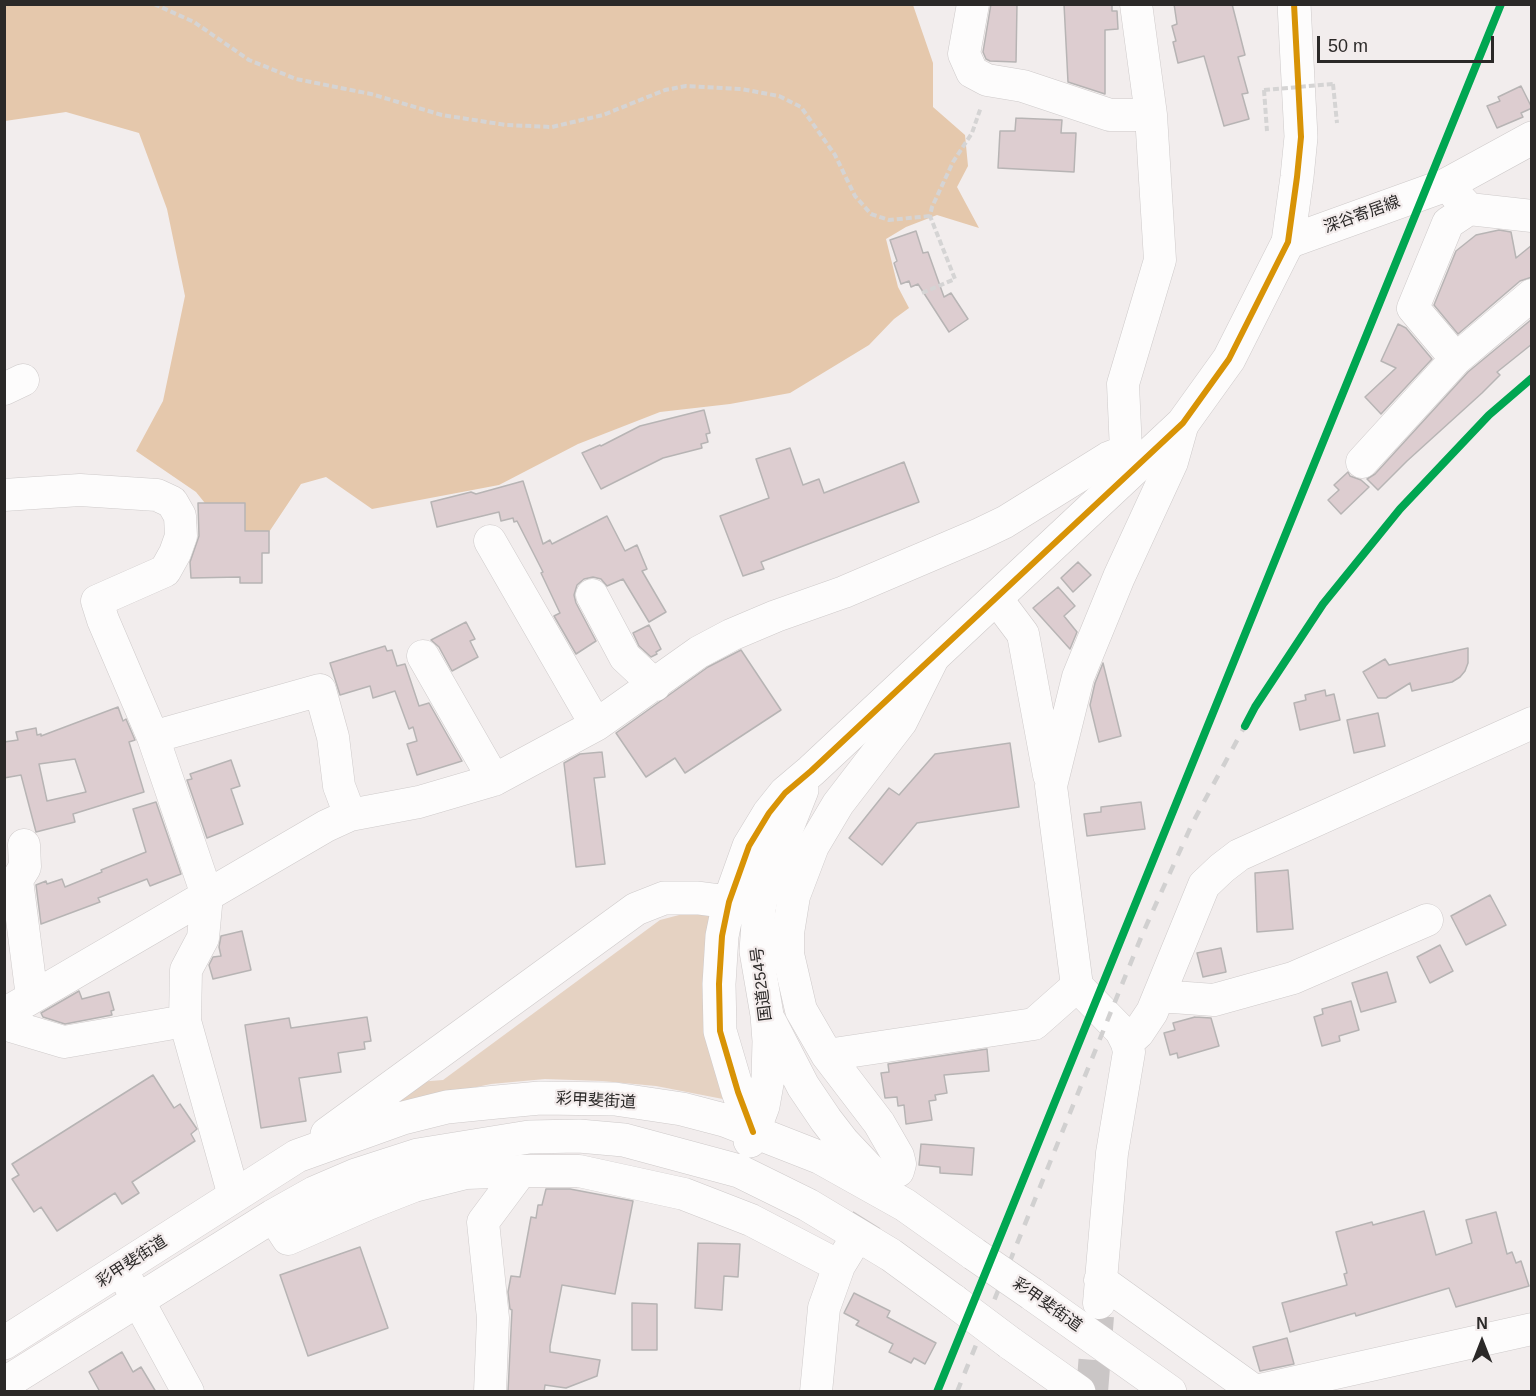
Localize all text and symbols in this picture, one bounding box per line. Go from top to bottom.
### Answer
scale bar [1320,24,1497,62]
text: 50 m [1328,36,1368,56]
street label: 深谷寄居線 [1321,192,1403,238]
street label: 国道254号 [748,946,776,1022]
street label: 彩甲斐街道 [556,1089,636,1113]
street label: 彩甲斐街道 [93,1232,171,1292]
street label: 彩甲斐街道 [1009,1274,1085,1336]
north arrow [1452,1312,1512,1372]
text: N [1476,1315,1488,1332]

